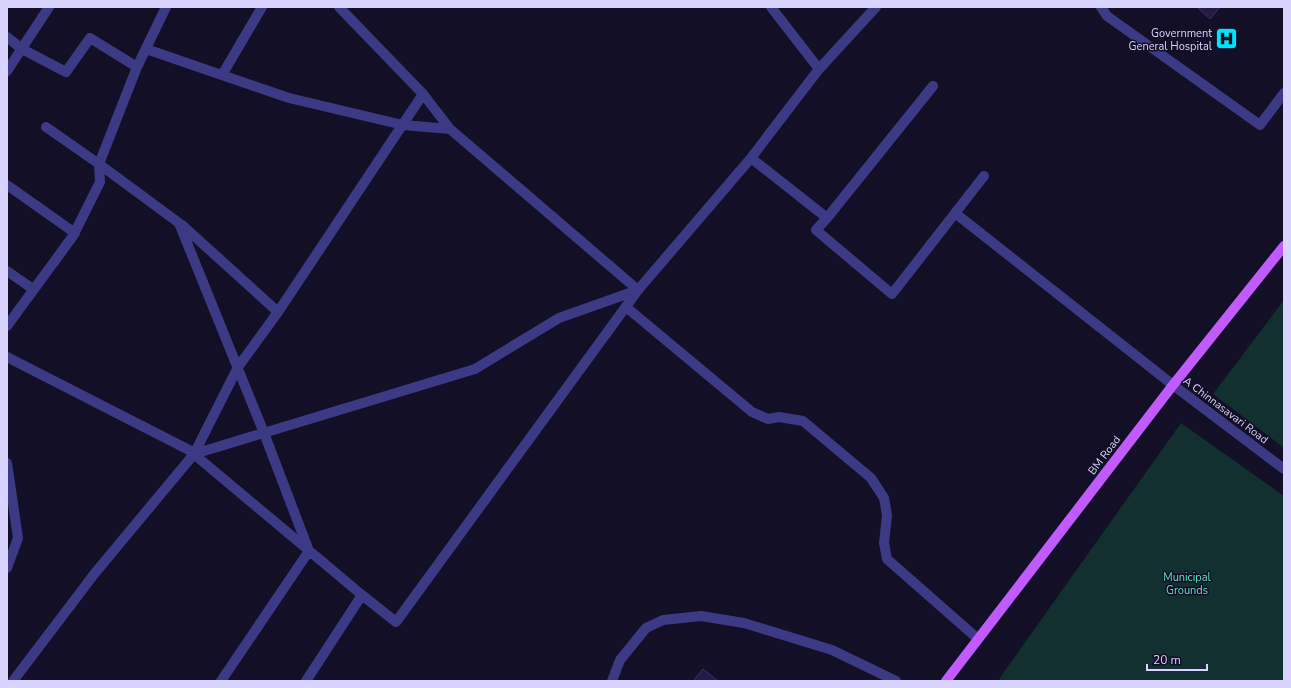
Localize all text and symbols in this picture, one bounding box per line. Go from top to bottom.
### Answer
place label: Government General Hospital [1129,26,1213,54]
hospital icon: Government General Hospital [1214,26,1240,52]
street label: A Chinnasavari Road [1180,373,1271,447]
street label: BM Road [1085,433,1124,478]
park label: Municipal Grounds [1163,570,1211,598]
scale bar [1147,646,1207,672]
text: 20 m [1153,652,1181,668]

